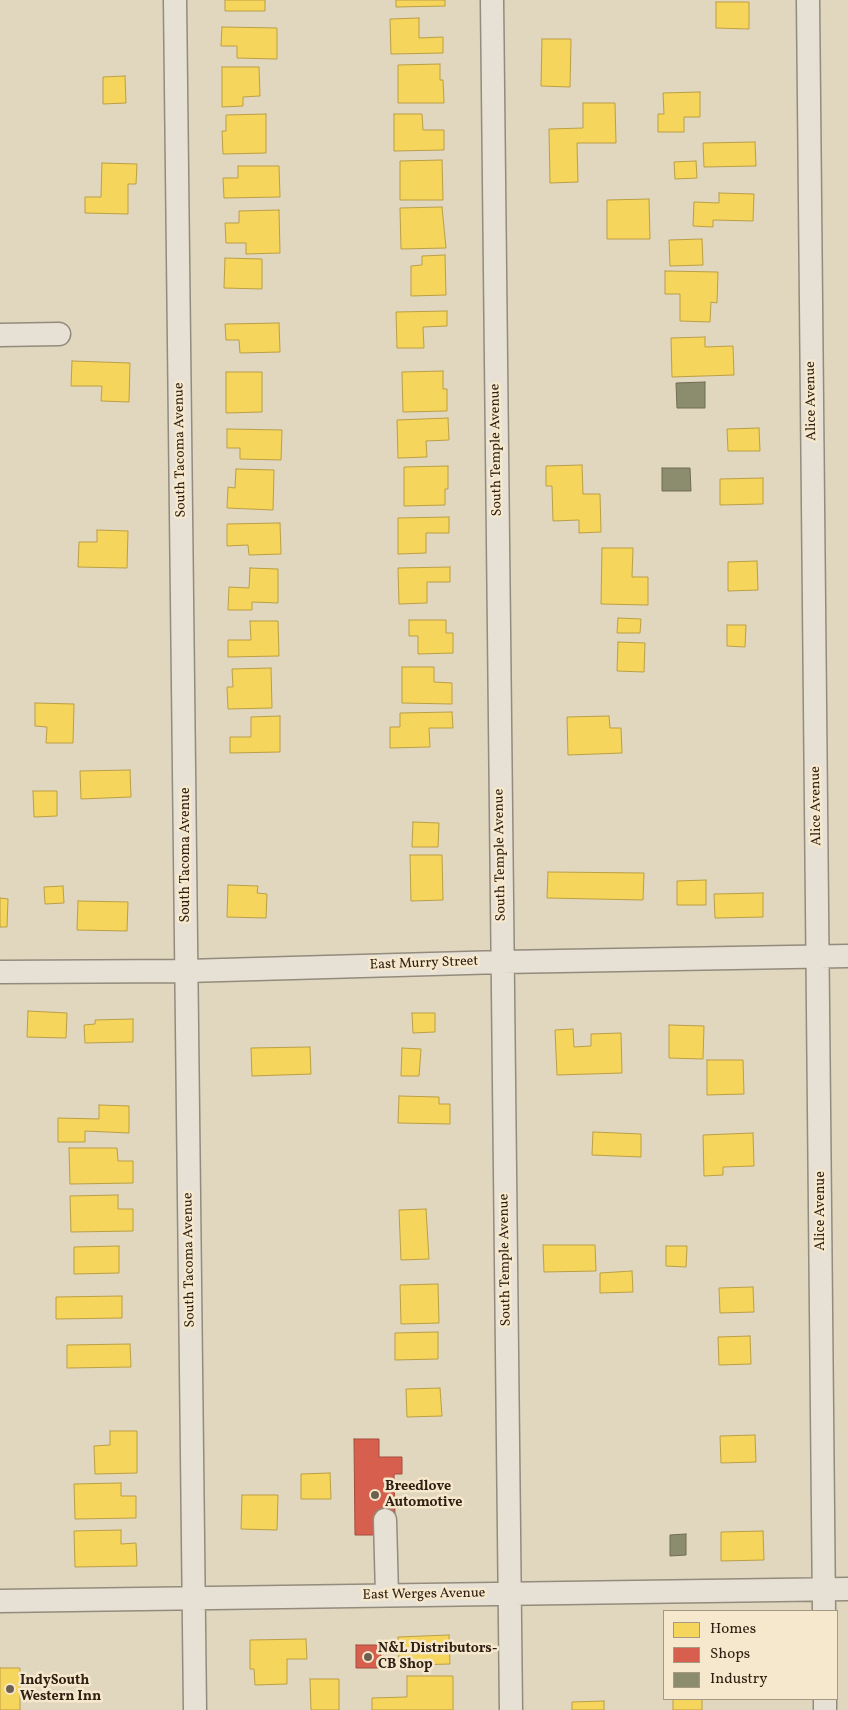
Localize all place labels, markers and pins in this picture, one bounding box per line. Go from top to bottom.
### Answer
place label: Breedlove Automotive [385,1479,462,1511]
marker: Breedlove Automotive [369,1489,381,1501]
place label: N&L Distributors- CB Shop [378,1641,498,1674]
marker: N&L Distributors- CB Shop [362,1651,374,1663]
place label: IndySouth Western Inn [20,1673,101,1705]
marker: IndySouth Western Inn [4,1683,16,1695]

